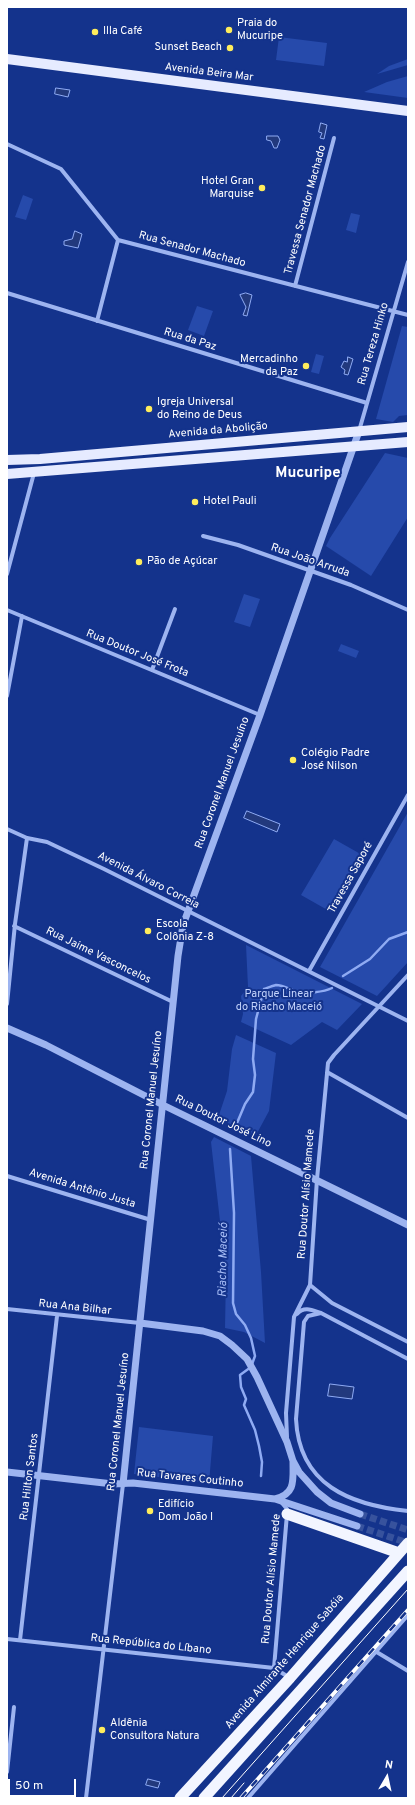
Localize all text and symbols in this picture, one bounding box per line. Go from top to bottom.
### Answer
place label: Praia do Mucuripe [237,17,283,43]
place label: Illa Café [103,25,142,39]
marker: Praia do Mucuripe [224,25,234,35]
marker: Illa Café [90,27,100,37]
place label: Sunset Beach [155,41,222,55]
marker: Sunset Beach [225,43,235,53]
street label: Avenida Beira Mar [164,61,254,85]
street label: Travessa Senador Machado [282,144,330,276]
place label: Hotel Gran Marquise [201,175,254,201]
marker: Hotel Gran Marquise [257,183,267,193]
street label: Rua Senador Machado [137,229,247,271]
street label: Rua Tereza Hinko [356,301,392,387]
street label: Rua da Paz [162,326,218,354]
place label: Mercadinho da Paz [240,353,298,379]
marker: Mercadinho da Paz [301,361,311,371]
place label: Igreja Universal do Reino de Deus [157,396,242,422]
marker: Igreja Universal do Reino de Deus [144,404,154,414]
street label: Avenida da Abolição [168,420,268,442]
district label: Mucuripe [275,465,341,483]
place label: Hotel Pauli [203,495,257,509]
marker: Hotel Pauli [190,497,200,507]
street label: Rua João Arruda [269,541,351,581]
place label: Pão de Açúcar [147,555,217,569]
marker: Pão de Açúcar [134,557,144,567]
street label: Rua Doutor José Frota [84,627,190,681]
street label: Rua Coronel Manuel Jesuíno [193,715,253,851]
place label: Colégio Padre José Nilson [301,747,370,773]
marker: Colégio Padre José Nilson [288,755,298,765]
street label: Travessa Saporé [326,840,376,916]
street label: Avenida Álvaro Correia [95,850,201,912]
place label: Escola Colônia Z-8 [156,918,214,944]
street label: Rua Jaime Vasconcelos [43,925,153,987]
marker: Escola Colônia Z-8 [143,926,153,936]
park label: Parque Linear do Riacho Maceió [236,988,322,1014]
street label: Rua Coronel Manuel Jesuíno [138,1030,166,1170]
street label: Rua Doutor José Lino [173,1093,273,1151]
street label: Rua Doutor Alísio Mamede [296,1128,318,1260]
street label: Avenida Antônio Justa [27,1167,137,1211]
water label: Riacho Maceió [216,1223,232,1297]
street label: Rua Ana Bilhar [38,1298,112,1318]
street label: Rua Coronel Manuel Jesuíno [105,1352,133,1492]
street label: Rua Hilton Santos [18,1433,42,1521]
street label: Rua Tavares Coutinho [136,1467,244,1491]
place label: Edifício Dom João I [158,1498,213,1524]
marker: Edifício Dom João I [145,1506,155,1516]
street label: Rua Doutor Alísio Mamede [260,1513,284,1645]
street label: Avenida Almirante Henrique Sabóia [223,1592,347,1732]
street label: Rua República do Líbano [90,1632,212,1658]
place label: Aldênia Consultora Natura [110,1717,199,1743]
marker: Aldênia Consultora Natura [97,1725,107,1735]
north arrow [367,1757,407,1797]
text: N [384,1758,394,1773]
scale bar [10,1771,78,1797]
text: 50 m [15,1778,43,1794]

